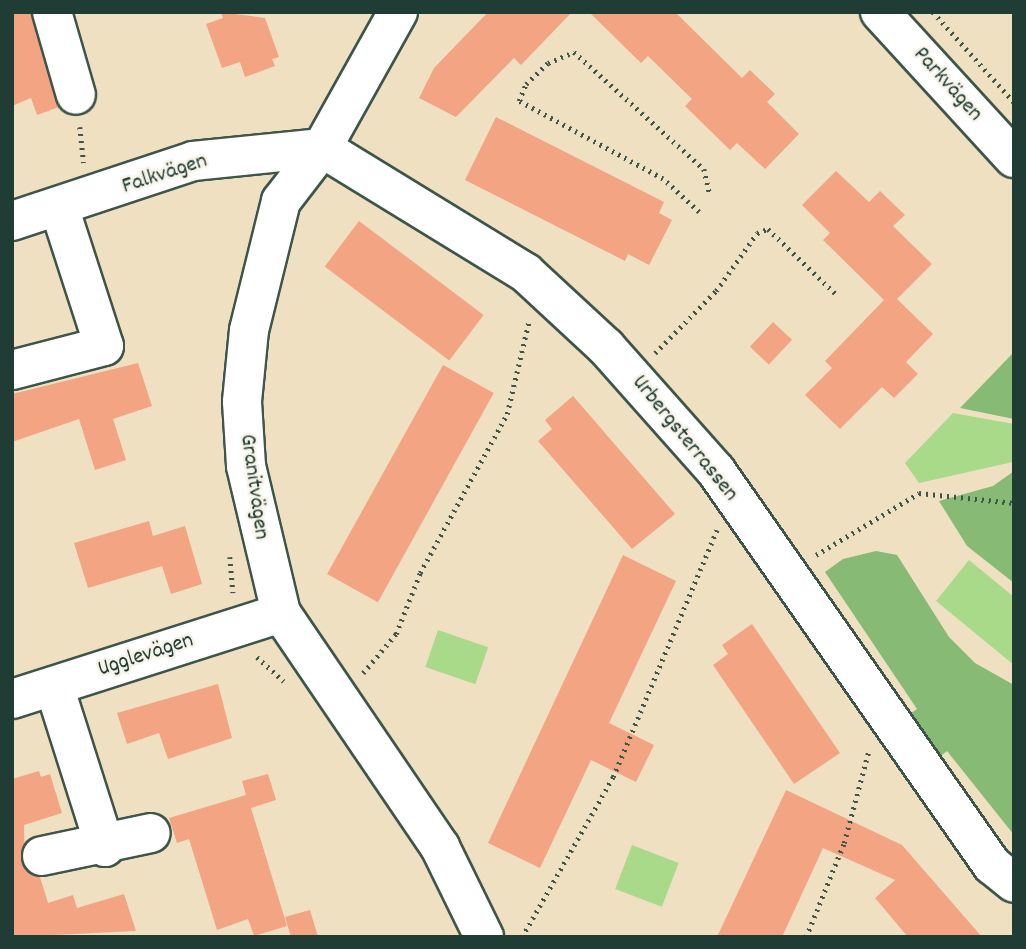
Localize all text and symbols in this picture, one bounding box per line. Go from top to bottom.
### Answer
street label: Parkvägen [906,42,988,128]
street label: Falkvägen [119,148,211,202]
street label: Urbergsterrassen [625,370,743,508]
street label: Granitvägen [232,433,274,541]
street label: Ugglevägen [95,628,197,684]

